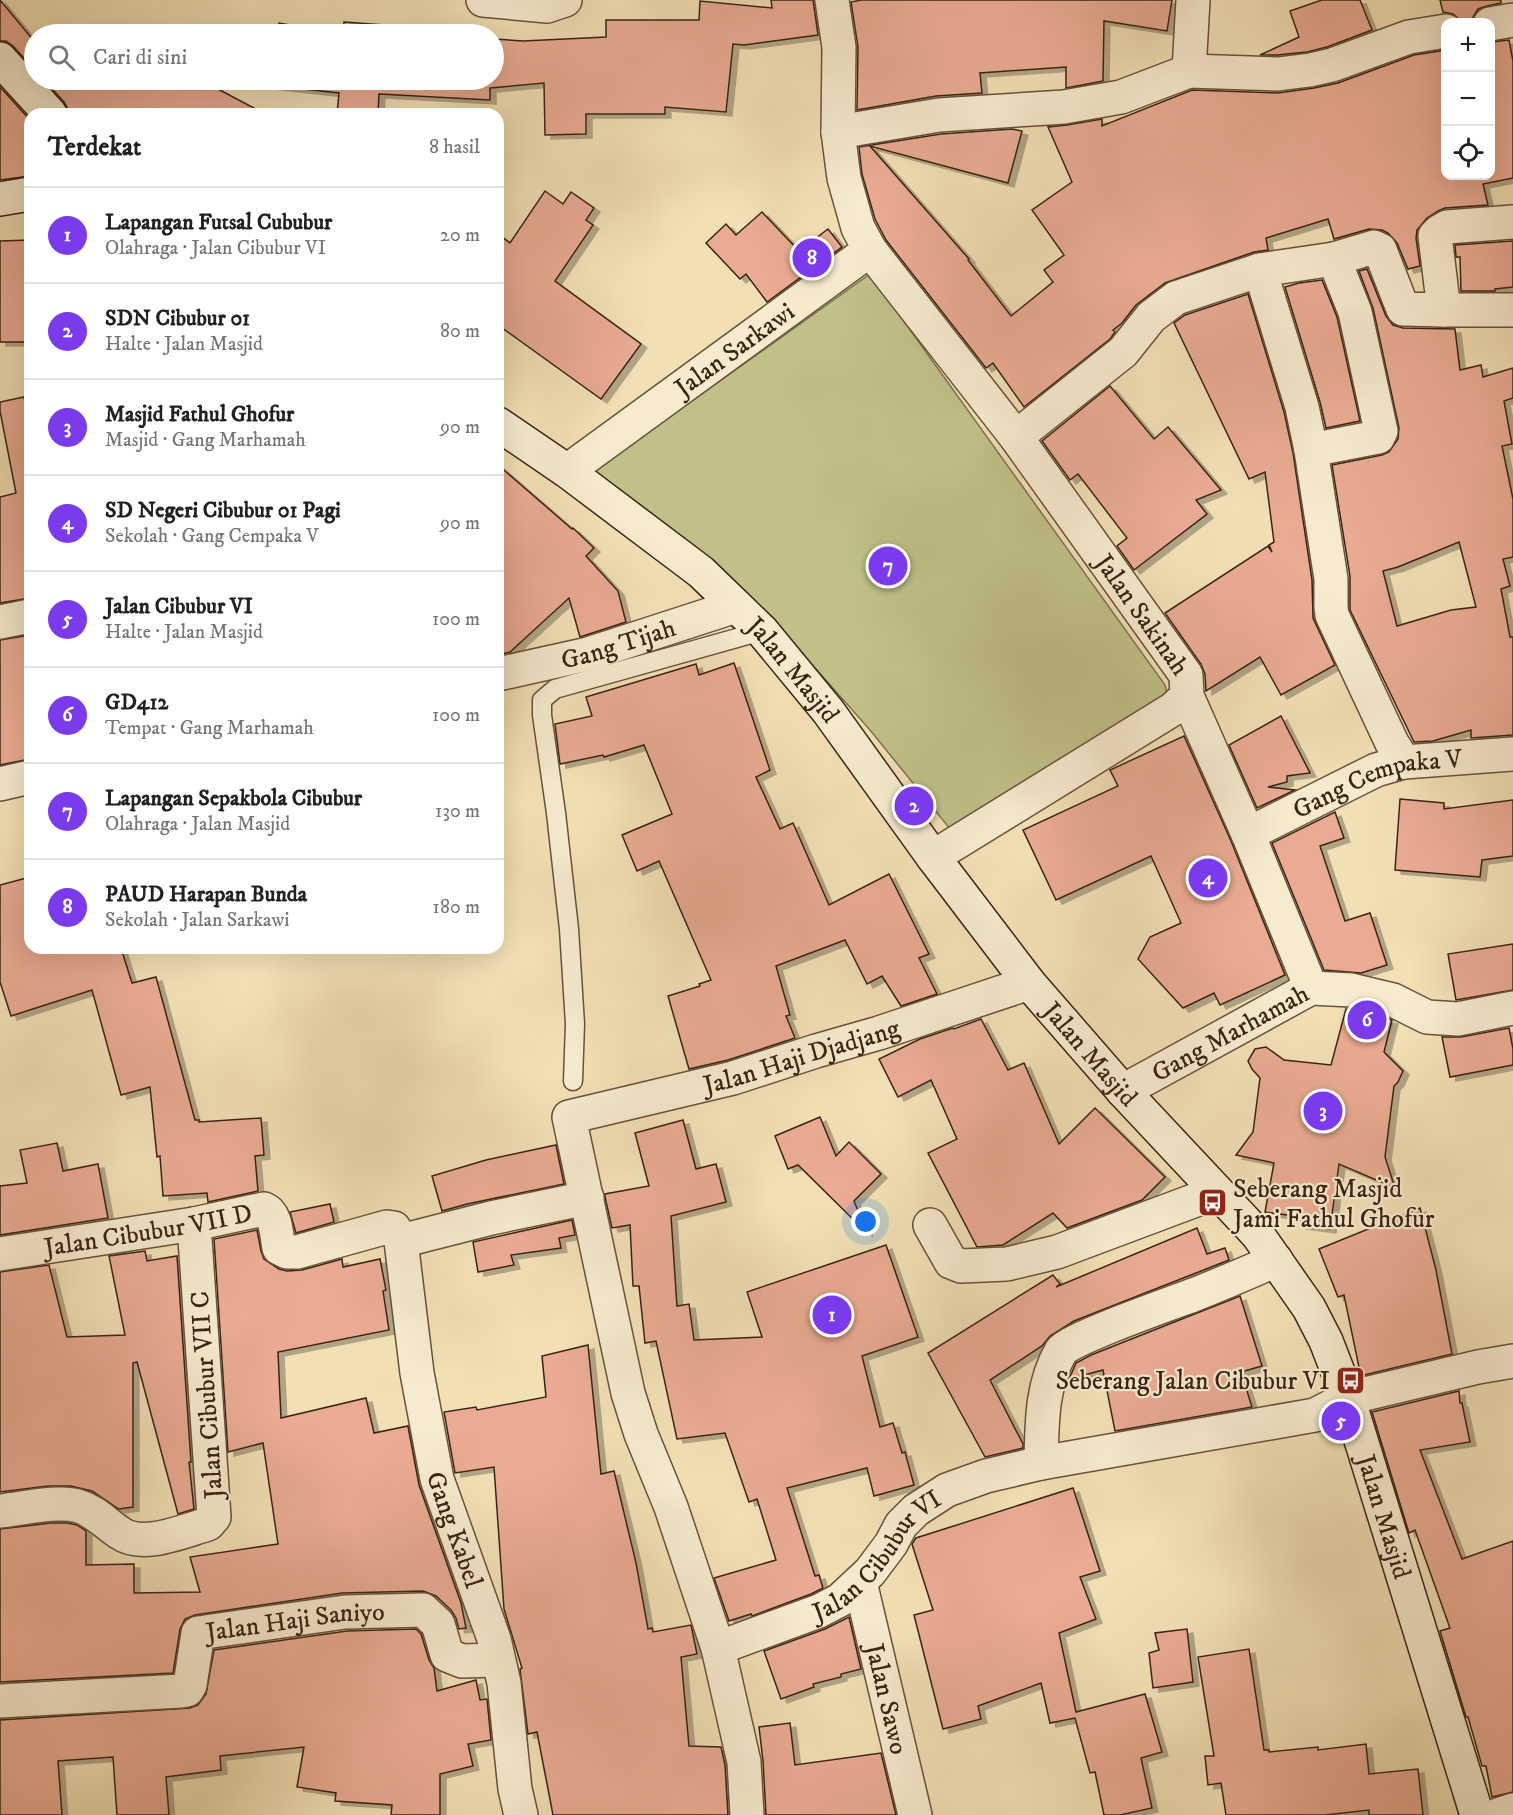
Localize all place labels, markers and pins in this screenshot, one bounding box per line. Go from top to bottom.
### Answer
pin: 8 [792,236,832,280]
pin: 7 [868,544,908,588]
pin: 2 [894,784,934,828]
pin: 4 [1188,856,1228,900]
pin: 6 [1348,998,1386,1042]
pin: 3 [1304,1088,1342,1134]
place label: Seberang Masjid Jami Fathul Ghofur [1231,1173,1435,1236]
bus stop icon: Seberang Masjid Jami Fathul Ghofur [1196,1187,1228,1219]
pin: 1 [812,1292,852,1338]
bus stop icon: Seberang Jalan Cibubur VI [1335,1364,1367,1396]
place label: Seberang Jalan Cibubur VI [1055,1365,1330,1398]
pin: 5 [1322,1398,1360,1444]

